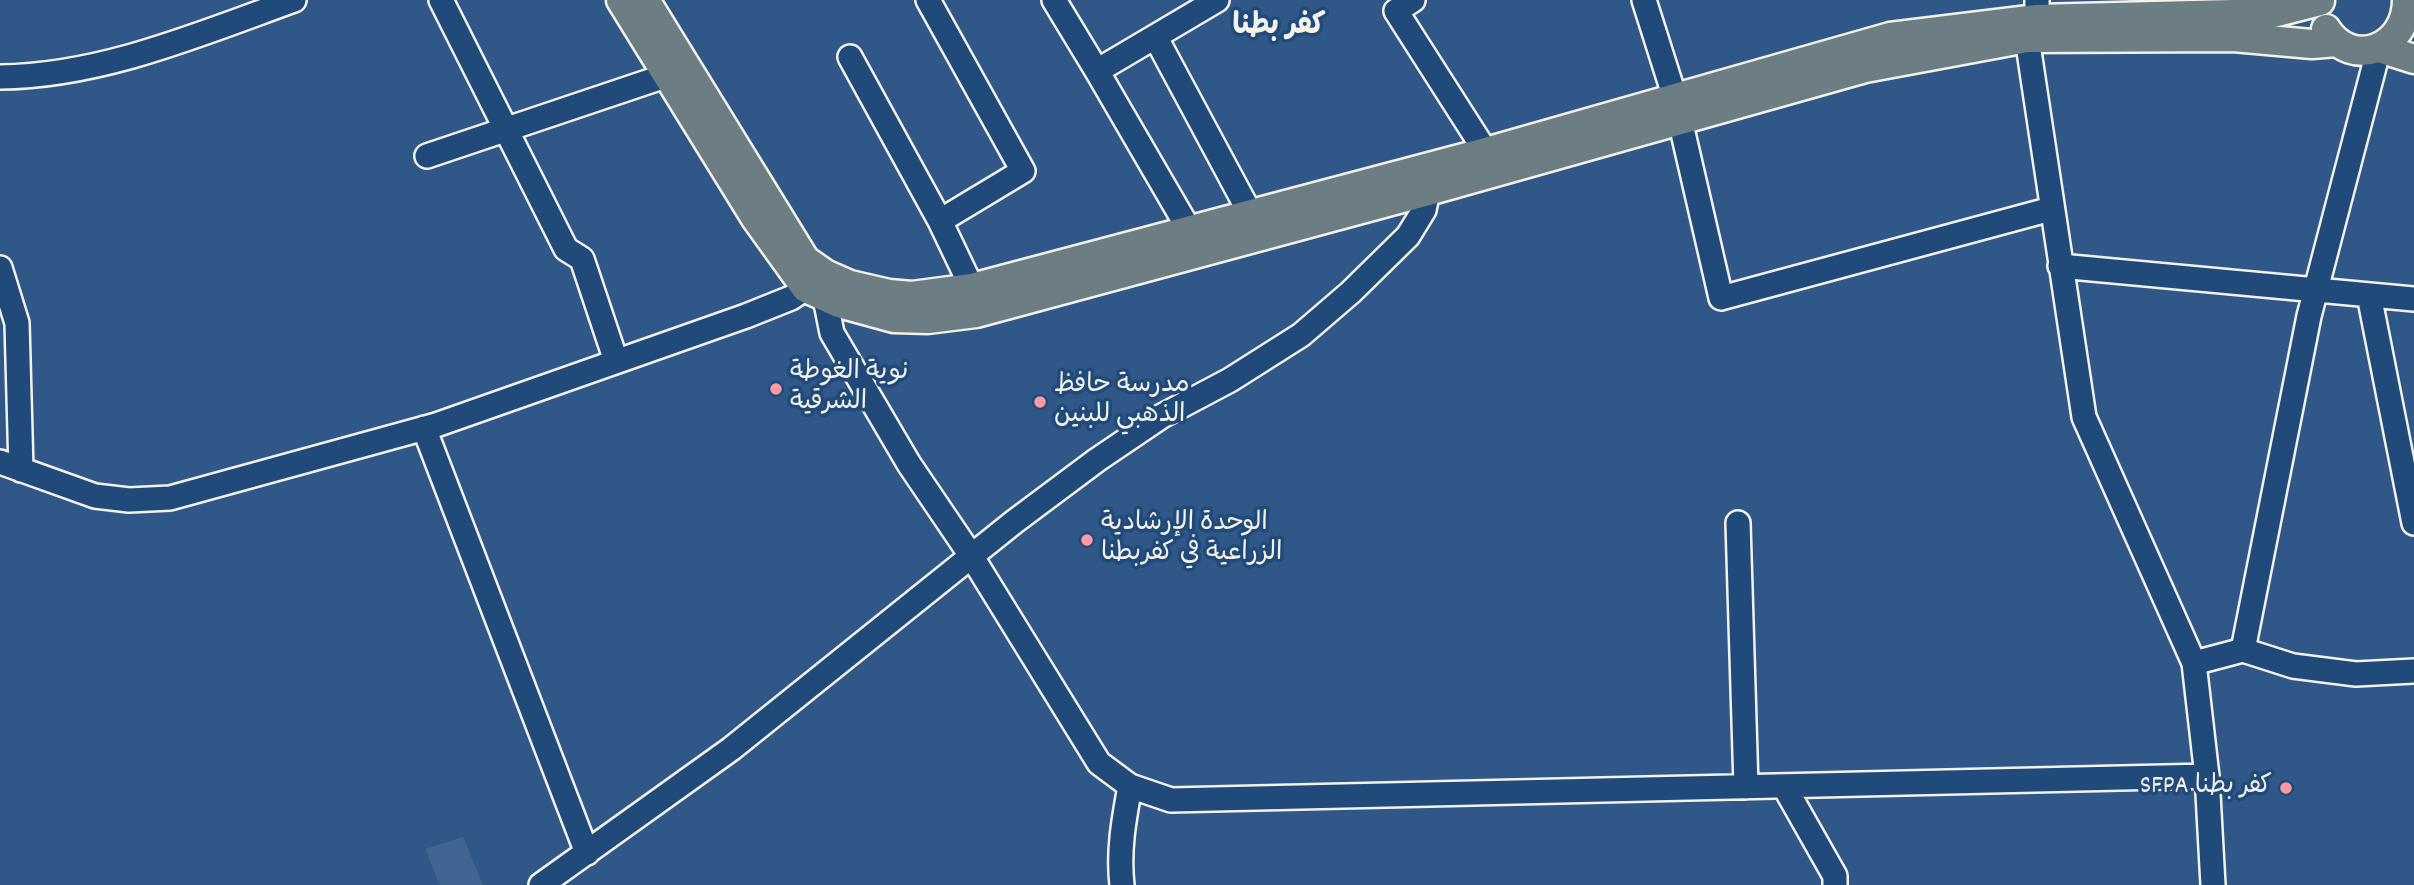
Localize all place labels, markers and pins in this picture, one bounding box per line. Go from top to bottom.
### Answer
place label: نوية الغوطة الشرقية [790,358,908,420]
place label: مدرسة حافظ الذهبي للبنين [1054,371,1190,432]
marker: نوية الغوطة الشرقية [768,381,784,397]
marker: مدرسة حافظ الذهبي للبنين [1032,394,1048,410]
place label: الوحدة الإرشادية الزراعية في كفربطنا [1101,509,1282,570]
marker: الوحدة الإرشادية الزراعية في كفربطنا [1079,532,1095,548]
place label: SFPA كفر بطنا [2140,772,2272,804]
marker: SFPA كفر بطنا [2278,780,2294,796]

